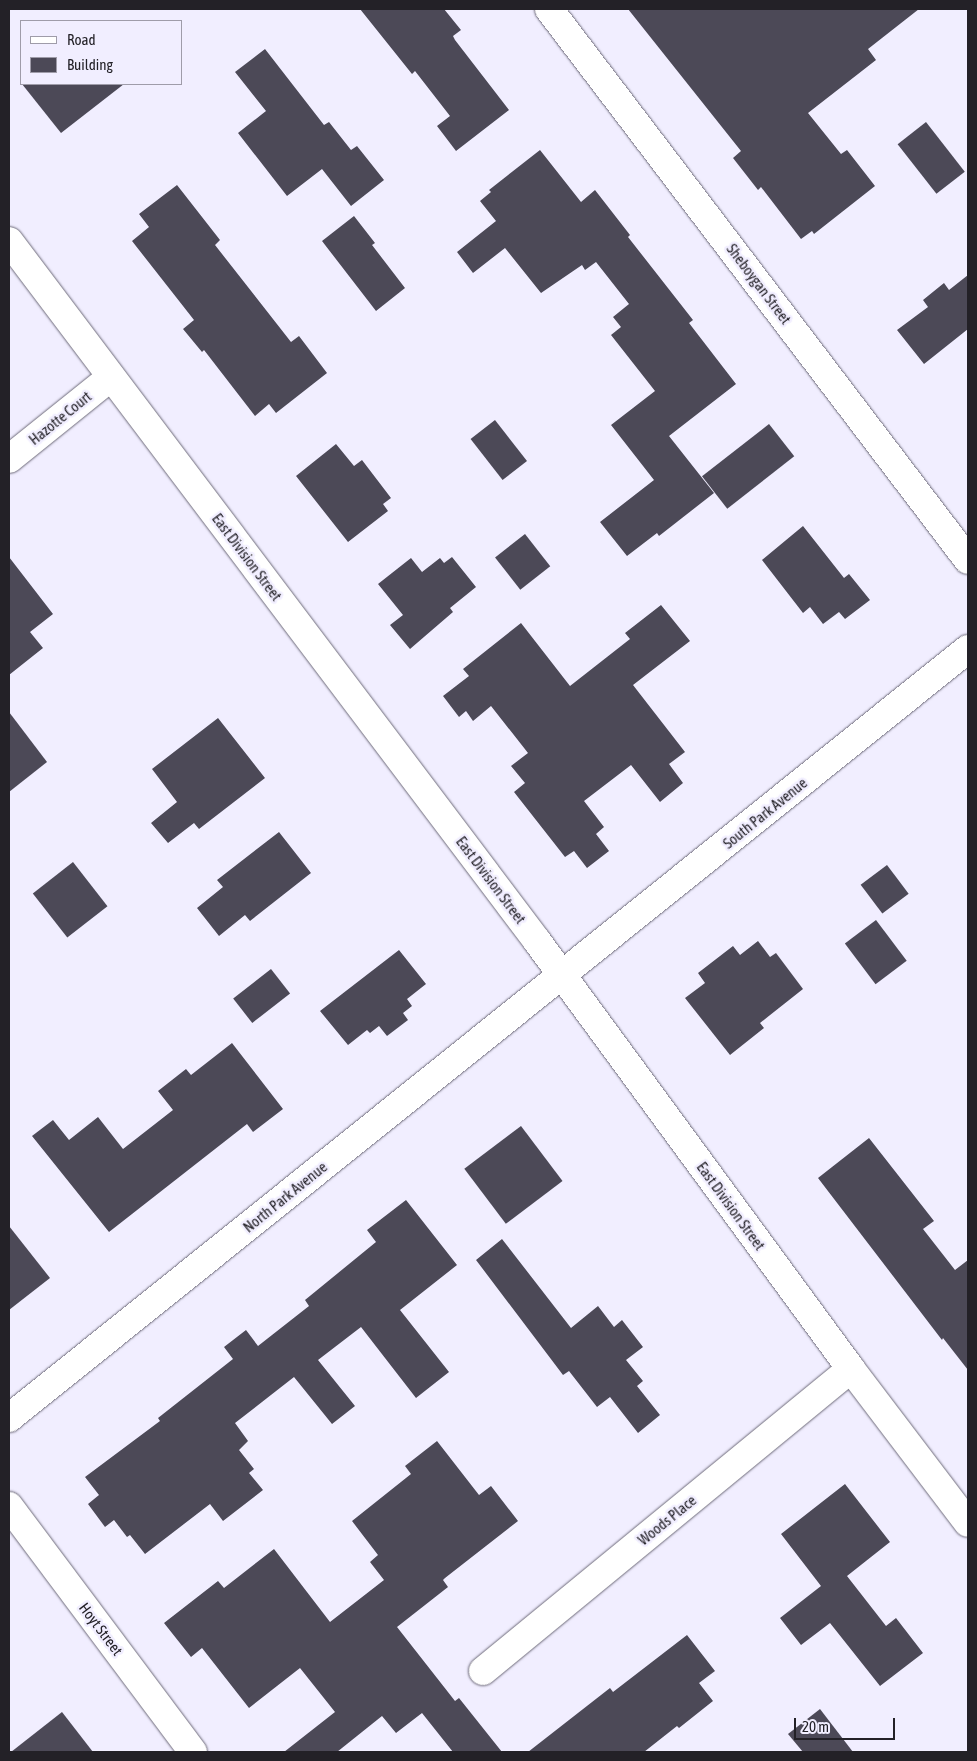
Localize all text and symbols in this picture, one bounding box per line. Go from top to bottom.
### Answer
legend [20,20,182,85]
text: Road [67,31,96,48]
text: Building [67,56,113,73]
street label: Sheboygan Street [723,240,795,328]
street label: Hazotte Court [25,387,95,449]
street label: East Division Street [208,510,286,604]
street label: South Park Avenue [719,774,811,852]
street label: East Division Street [452,833,530,927]
street label: North Park Avenue [240,1158,330,1236]
street label: East Division Street [693,1158,769,1254]
street label: Woods Place [634,1491,700,1549]
street label: Hoyt Street [75,1599,127,1659]
scale bar [797,1708,898,1740]
text: 20 m [802,1718,829,1735]

